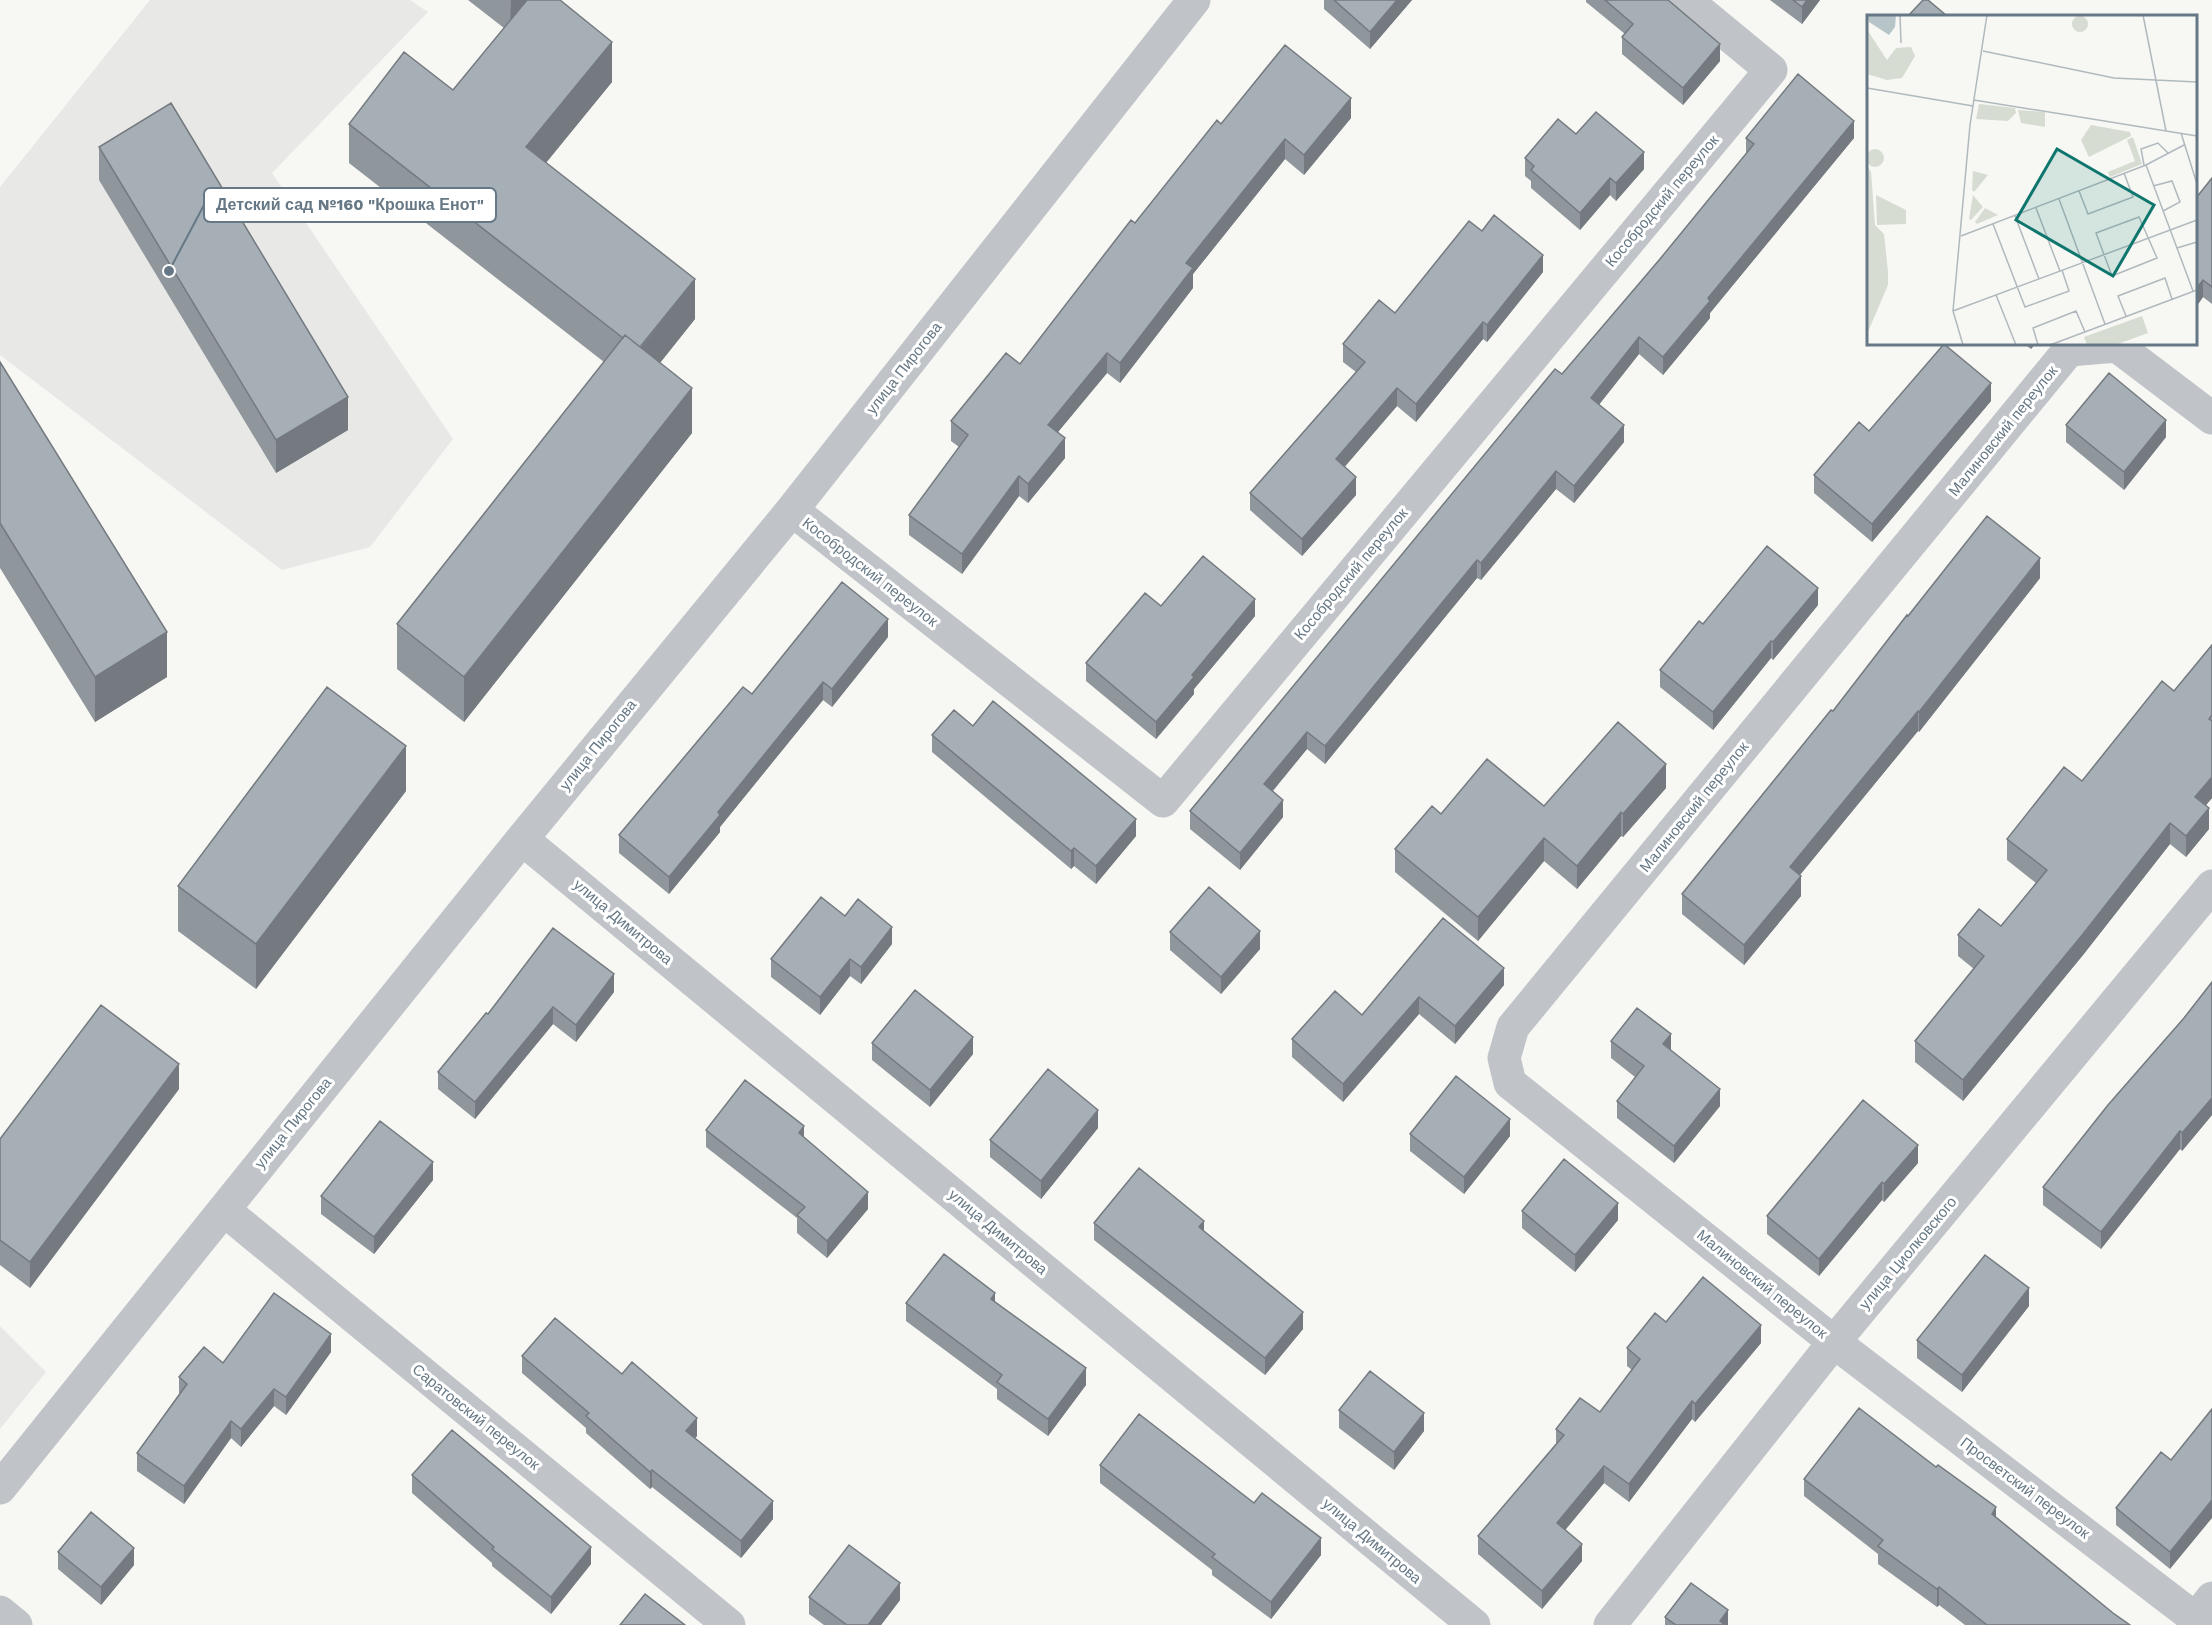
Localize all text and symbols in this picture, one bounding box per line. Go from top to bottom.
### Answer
inset map [1867,15,2197,345]
street label: Кособродский переулок [1602,131,1723,271]
callout: Детский сад №160 "Крошка Енот" [204,188,496,222]
text: Детский сад №160 "Крошка Енот" [216,195,484,214]
street label: улица Пирогова [862,318,946,418]
street label: Малиновский переулок [1945,362,2061,500]
street label: Кособродский переулок [1291,504,1412,644]
street label: Кособродский переулок [799,514,942,631]
street label: улица Пирогова [556,695,641,794]
street label: Малиновский переулок [1636,738,1752,876]
street label: улица Димитрова [570,875,677,969]
street label: улица Пирогова [251,1073,336,1172]
street label: улица Димитрова [945,1185,1052,1279]
street label: улица Циолковского [1856,1193,1960,1313]
street label: Малиновский переулок [1693,1226,1831,1342]
street label: Саратовский переулок [409,1360,544,1474]
street label: Просветский переулок [1957,1433,2094,1543]
street label: улица Димитрова [1319,1494,1426,1588]

